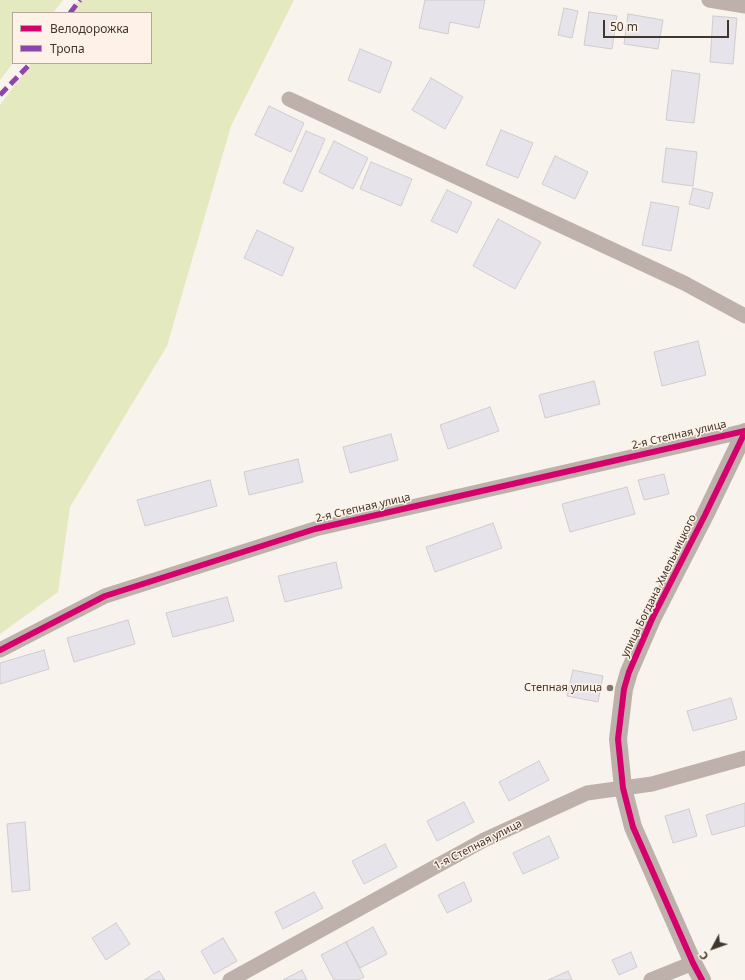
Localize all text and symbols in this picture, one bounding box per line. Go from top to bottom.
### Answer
legend [12,12,152,64]
scale bar [605,12,731,38]
text: 50 m [610,18,638,35]
text: Велодорожка [50,20,129,37]
text: Тропа [50,40,85,57]
street label: 2-я Степная улица [630,418,728,452]
street label: 2-я Степная улица [314,491,412,525]
street label: улица Богдана Хмельницкого [619,512,699,660]
place label: Степная улица [524,681,602,695]
marker: Степная улица [605,683,615,693]
street label: 1-я Степная улица [432,817,524,873]
north arrow [693,928,733,968]
text: С [696,949,712,964]

